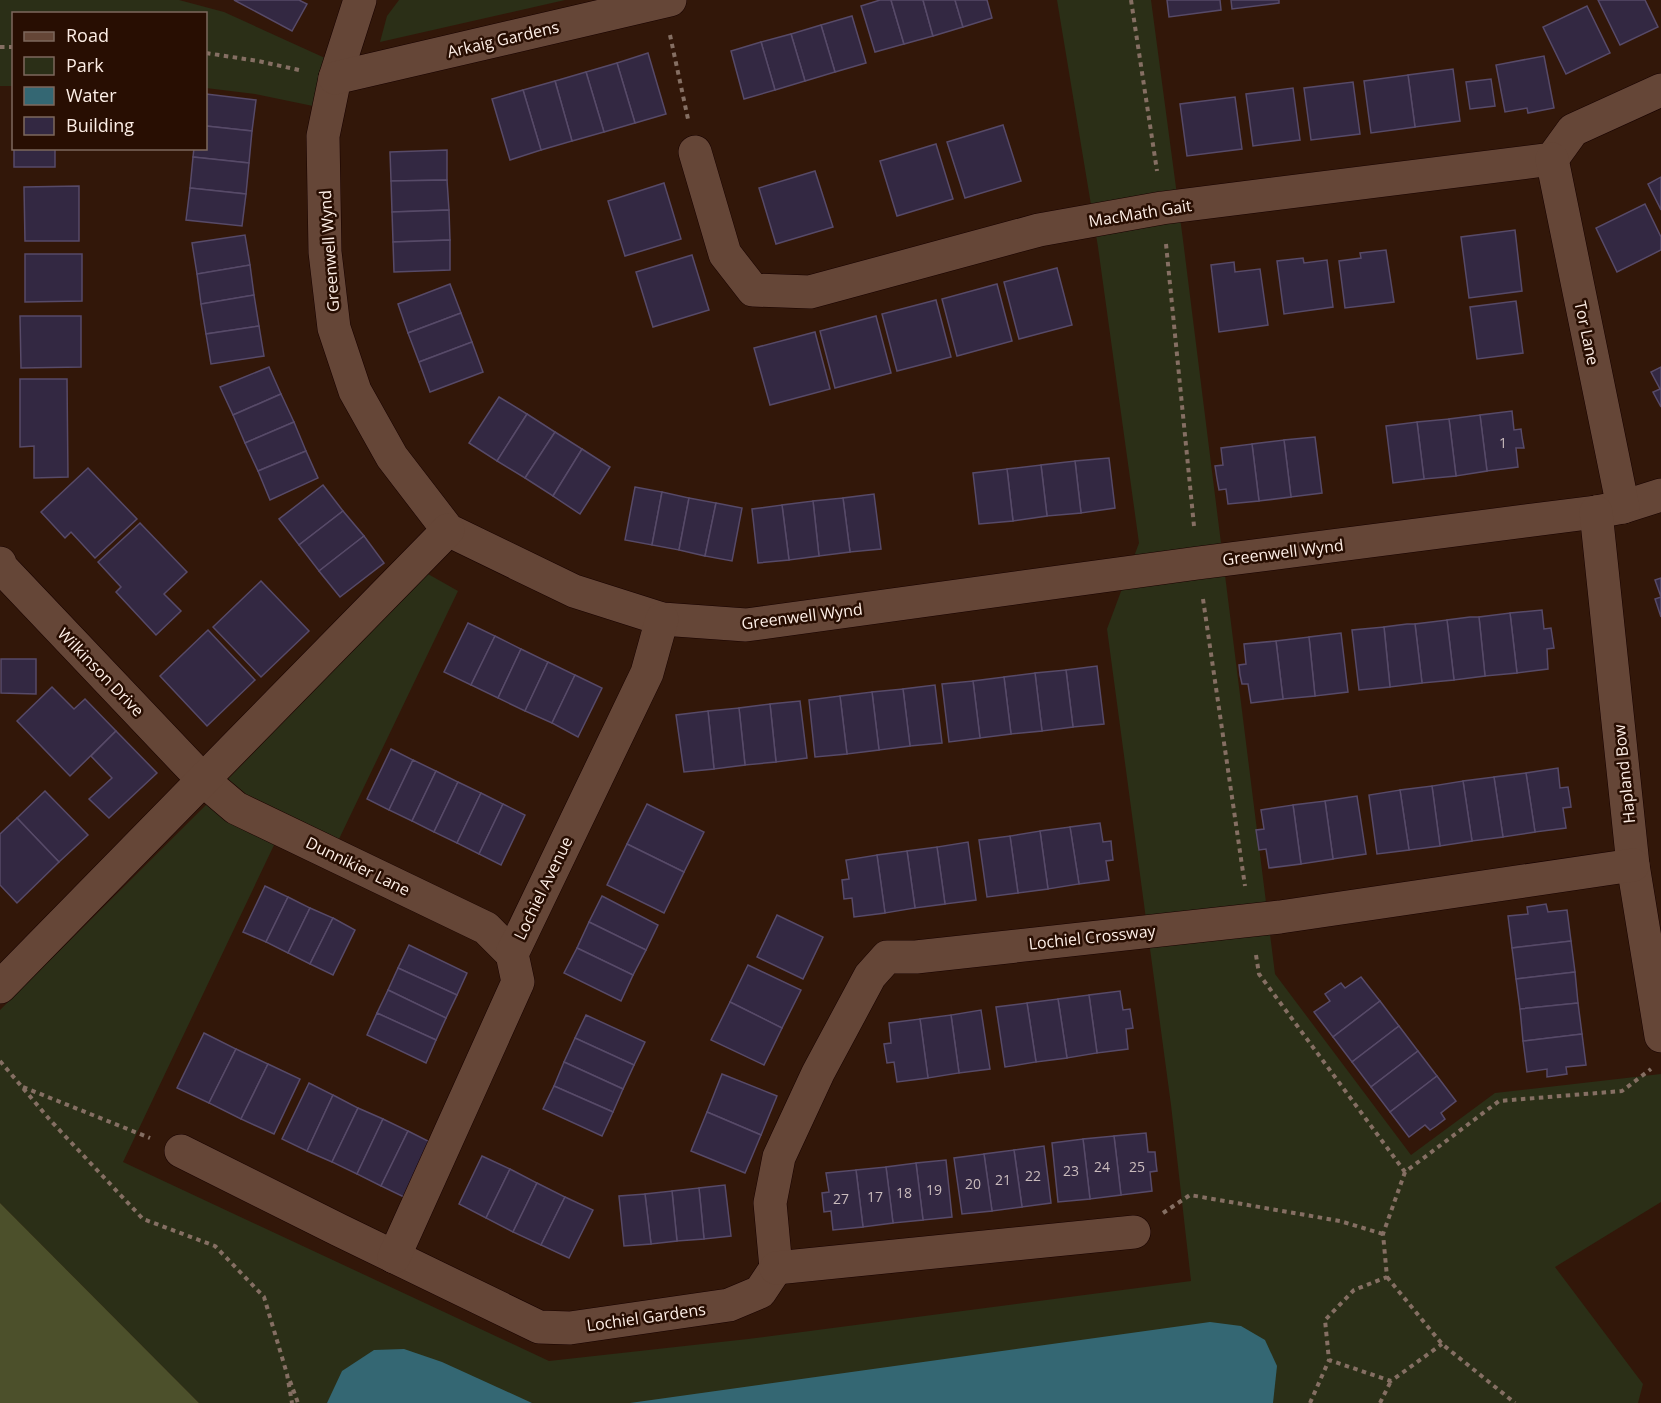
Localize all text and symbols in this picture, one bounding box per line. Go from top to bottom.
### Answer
legend [12,12,207,150]
street label: Arkaig Gardens [445,15,561,63]
text: Road [66,23,109,47]
text: Park [66,53,104,77]
text: Water [66,83,117,107]
text: Building [66,113,134,137]
street label: Greenwell Wynd [314,189,344,313]
street label: MacMath Gait [1087,194,1193,232]
street label: Tor Lane [1569,299,1605,367]
house number: 1 [1499,433,1507,452]
street label: Greenwell Wynd [1221,534,1345,570]
street label: Greenwell Wynd [740,598,864,634]
street label: Wilkinson Drive [53,623,149,721]
street label: Hapland Bow [1608,723,1640,825]
street label: Dunnikier Lane [302,831,414,901]
street label: Lochiel Avenue [508,833,578,943]
street label: Lochiel Crossway [1027,919,1158,955]
house number: 24 [1094,1157,1110,1176]
house number: 25 [1129,1157,1145,1176]
house number: 23 [1063,1161,1079,1180]
house number: 22 [1025,1166,1041,1185]
house number: 21 [995,1170,1011,1189]
house number: 20 [965,1174,981,1193]
house number: 19 [926,1180,942,1199]
house number: 18 [896,1183,912,1202]
house number: 17 [867,1187,883,1206]
house number: 27 [833,1189,849,1208]
street label: Lochiel Gardens [585,1298,707,1336]

